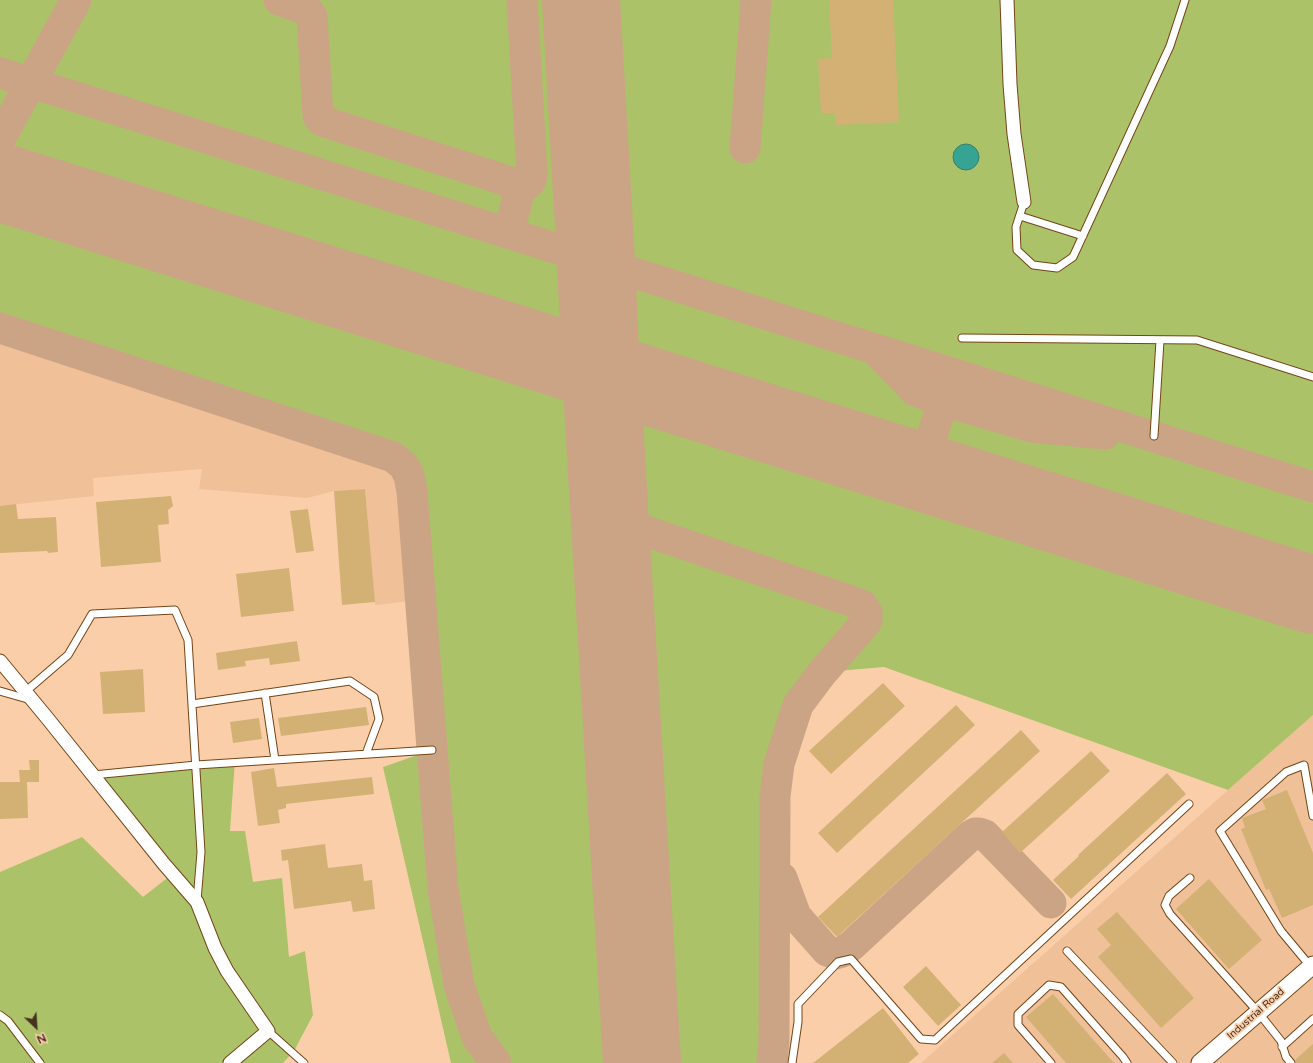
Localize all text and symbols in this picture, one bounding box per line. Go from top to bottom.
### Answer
street label: Industrial Road [1225,986,1287,1042]
north arrow [16,1007,56,1047]
text: N [35,1031,48,1046]

